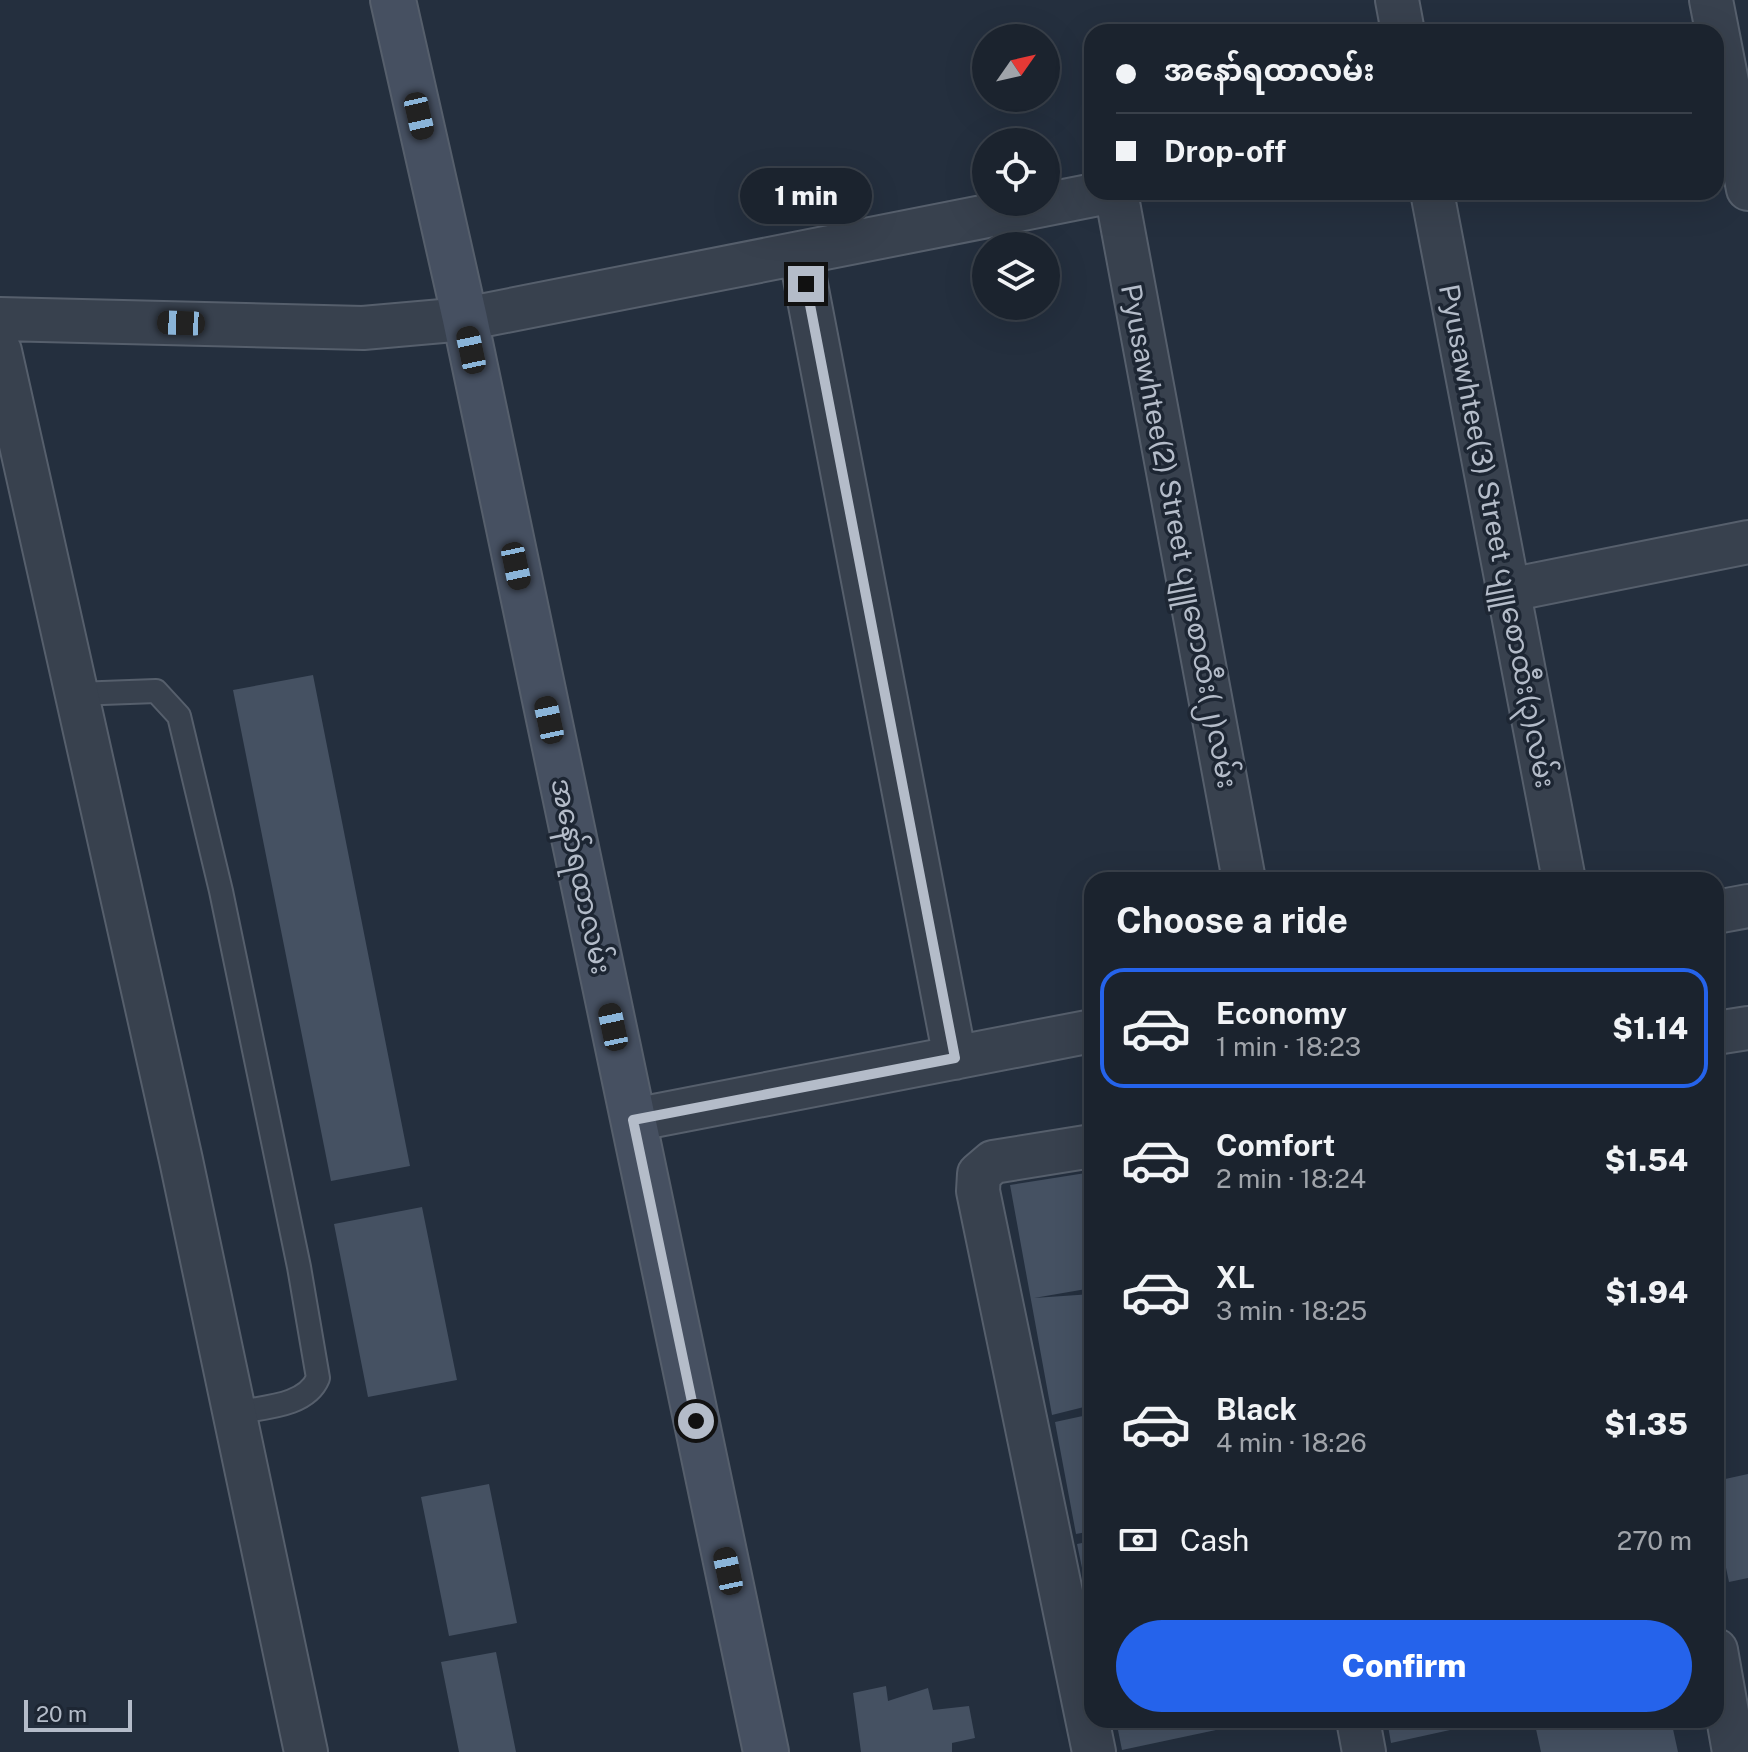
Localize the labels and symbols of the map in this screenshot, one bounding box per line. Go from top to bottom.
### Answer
north arrow [972,24,1060,112]
car [402,90,436,142]
callout: 1 min [740,168,872,224]
route end [788,266,824,302]
street label: Pyusawhtee(2) Street ပျူစောထီး(၂)လမ်း [1108,281,1246,792]
street label: Pyusawhtee(3) Street ပျူစောထီး(၃)လမ်း [1426,281,1564,792]
car [157,310,205,336]
car [454,324,488,376]
car [499,540,533,592]
car [532,694,566,746]
street label: အနော်ရထာလမ်း [538,775,620,979]
car [596,1001,630,1053]
route start [678,1403,714,1439]
car [711,1545,745,1597]
scale bar [24,1696,132,1732]

